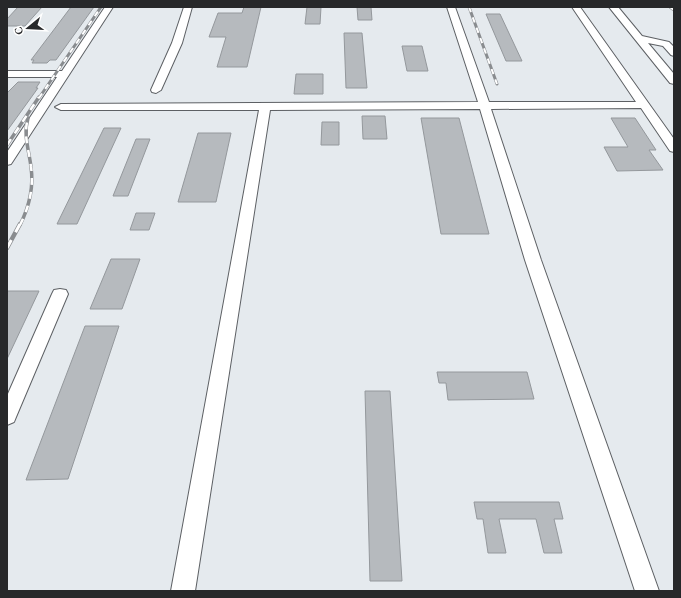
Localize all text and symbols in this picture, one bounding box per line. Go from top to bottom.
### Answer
north arrow [8,8,48,48]
text: С [10,24,28,37]

